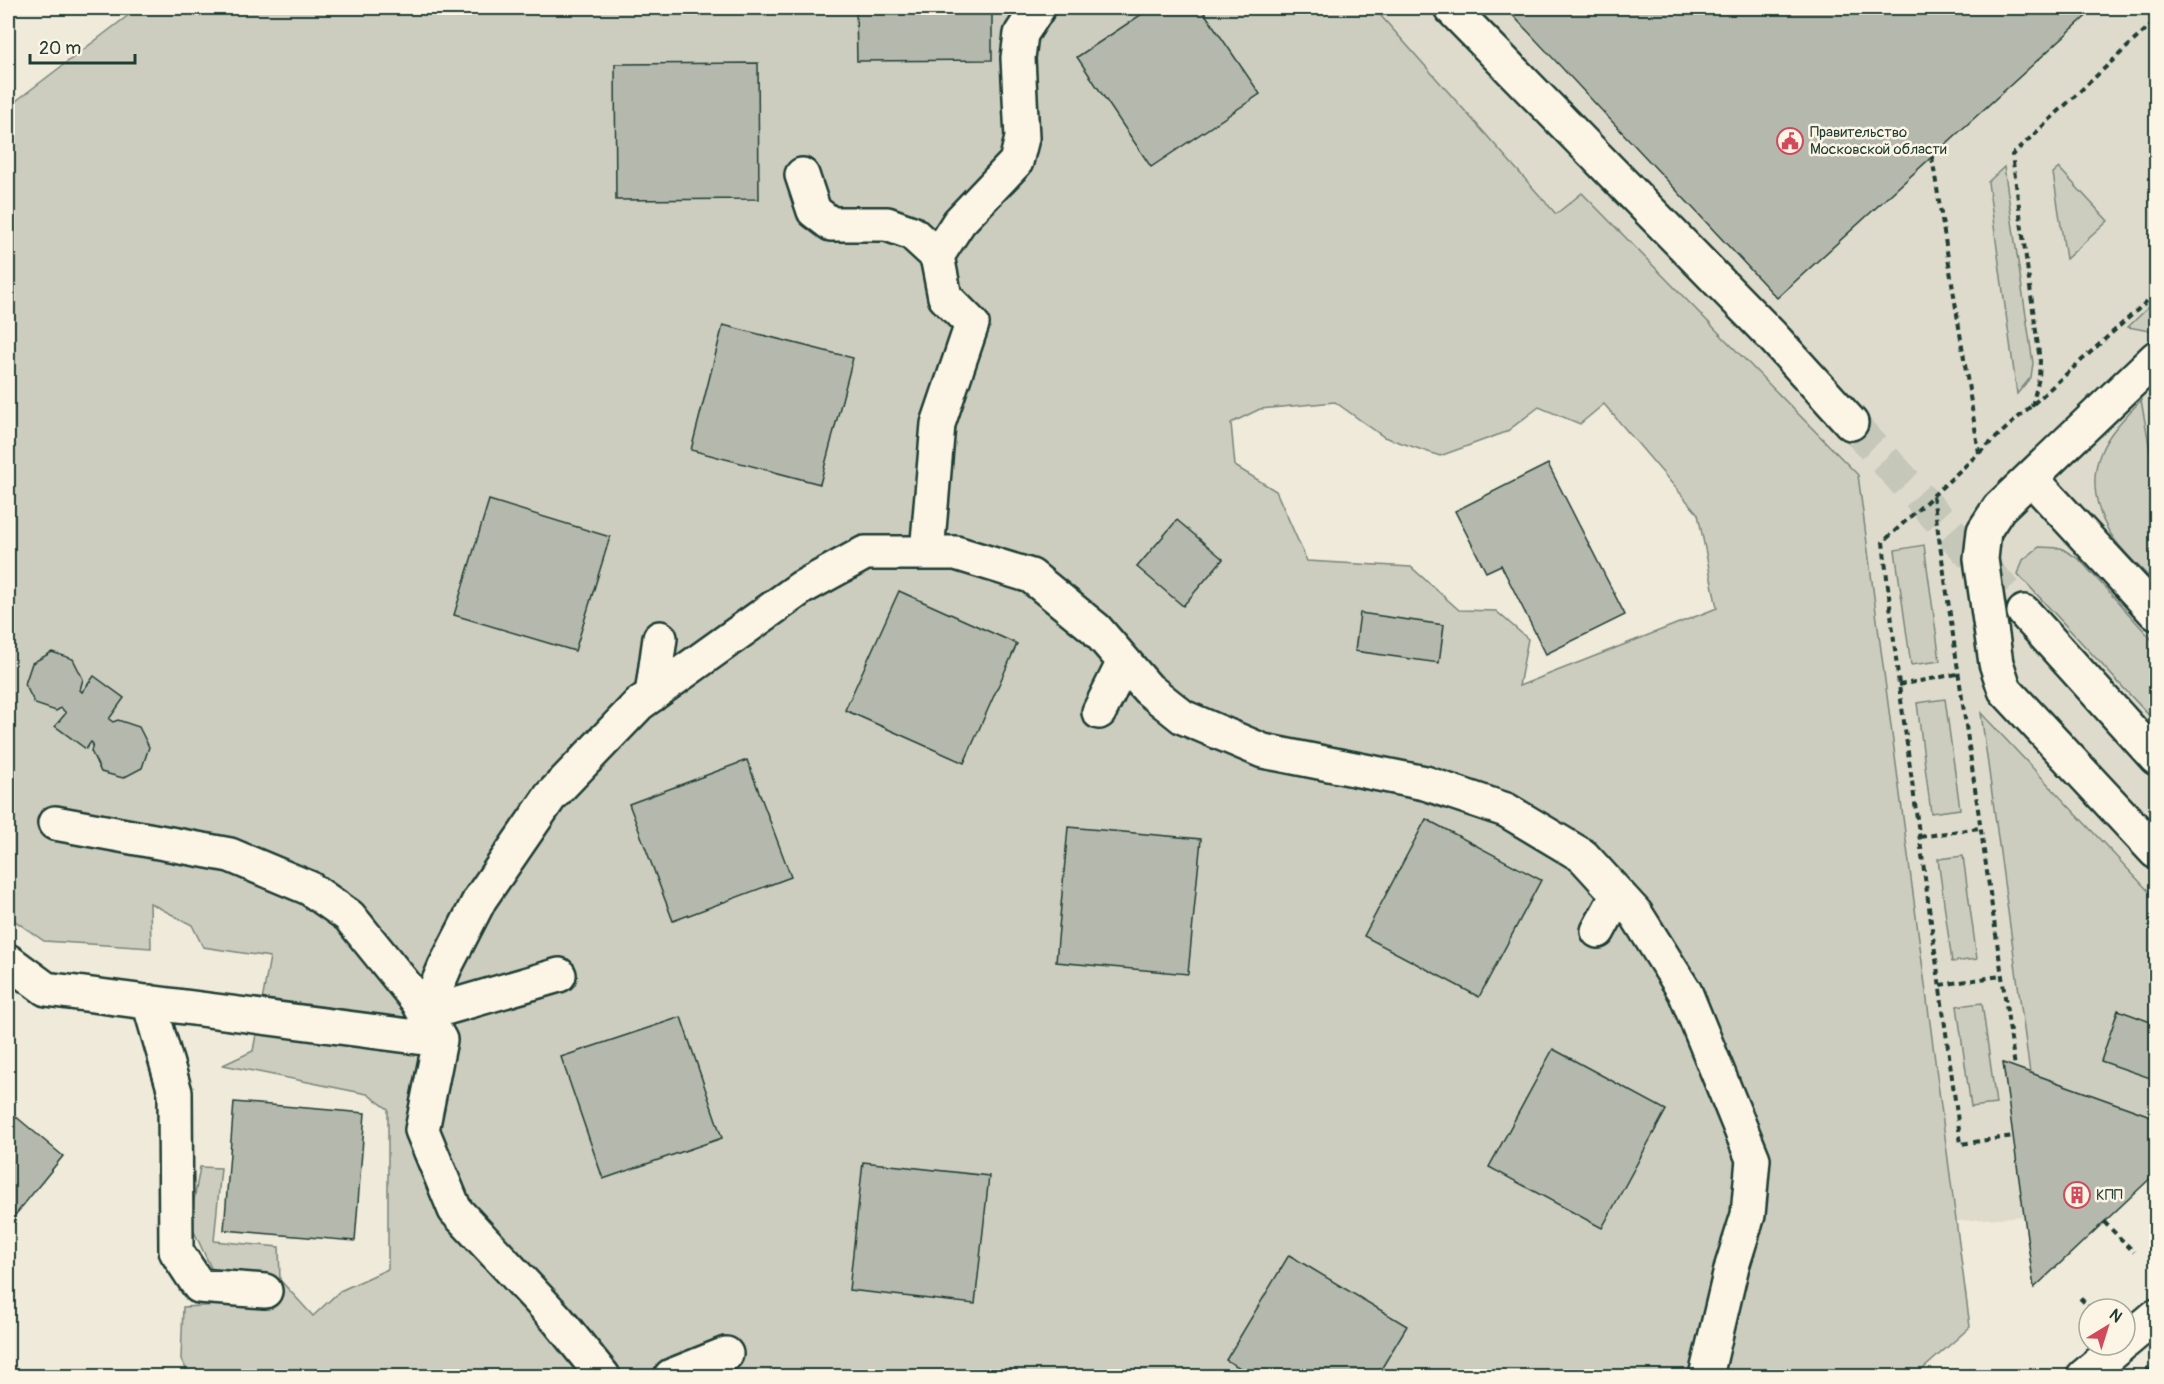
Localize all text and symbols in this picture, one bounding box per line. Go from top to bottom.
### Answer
scale bar [30,27,135,65]
text: 20 m [39,37,81,60]
place label: Правительство Московской области [1810,123,1947,159]
public building icon: Правительство Московской области [1775,126,1805,156]
building icon: КПП [2062,1180,2092,1210]
place label: КПП [2096,1186,2123,1205]
north arrow [2077,1297,2137,1357]
text: N [2105,1305,2126,1327]

